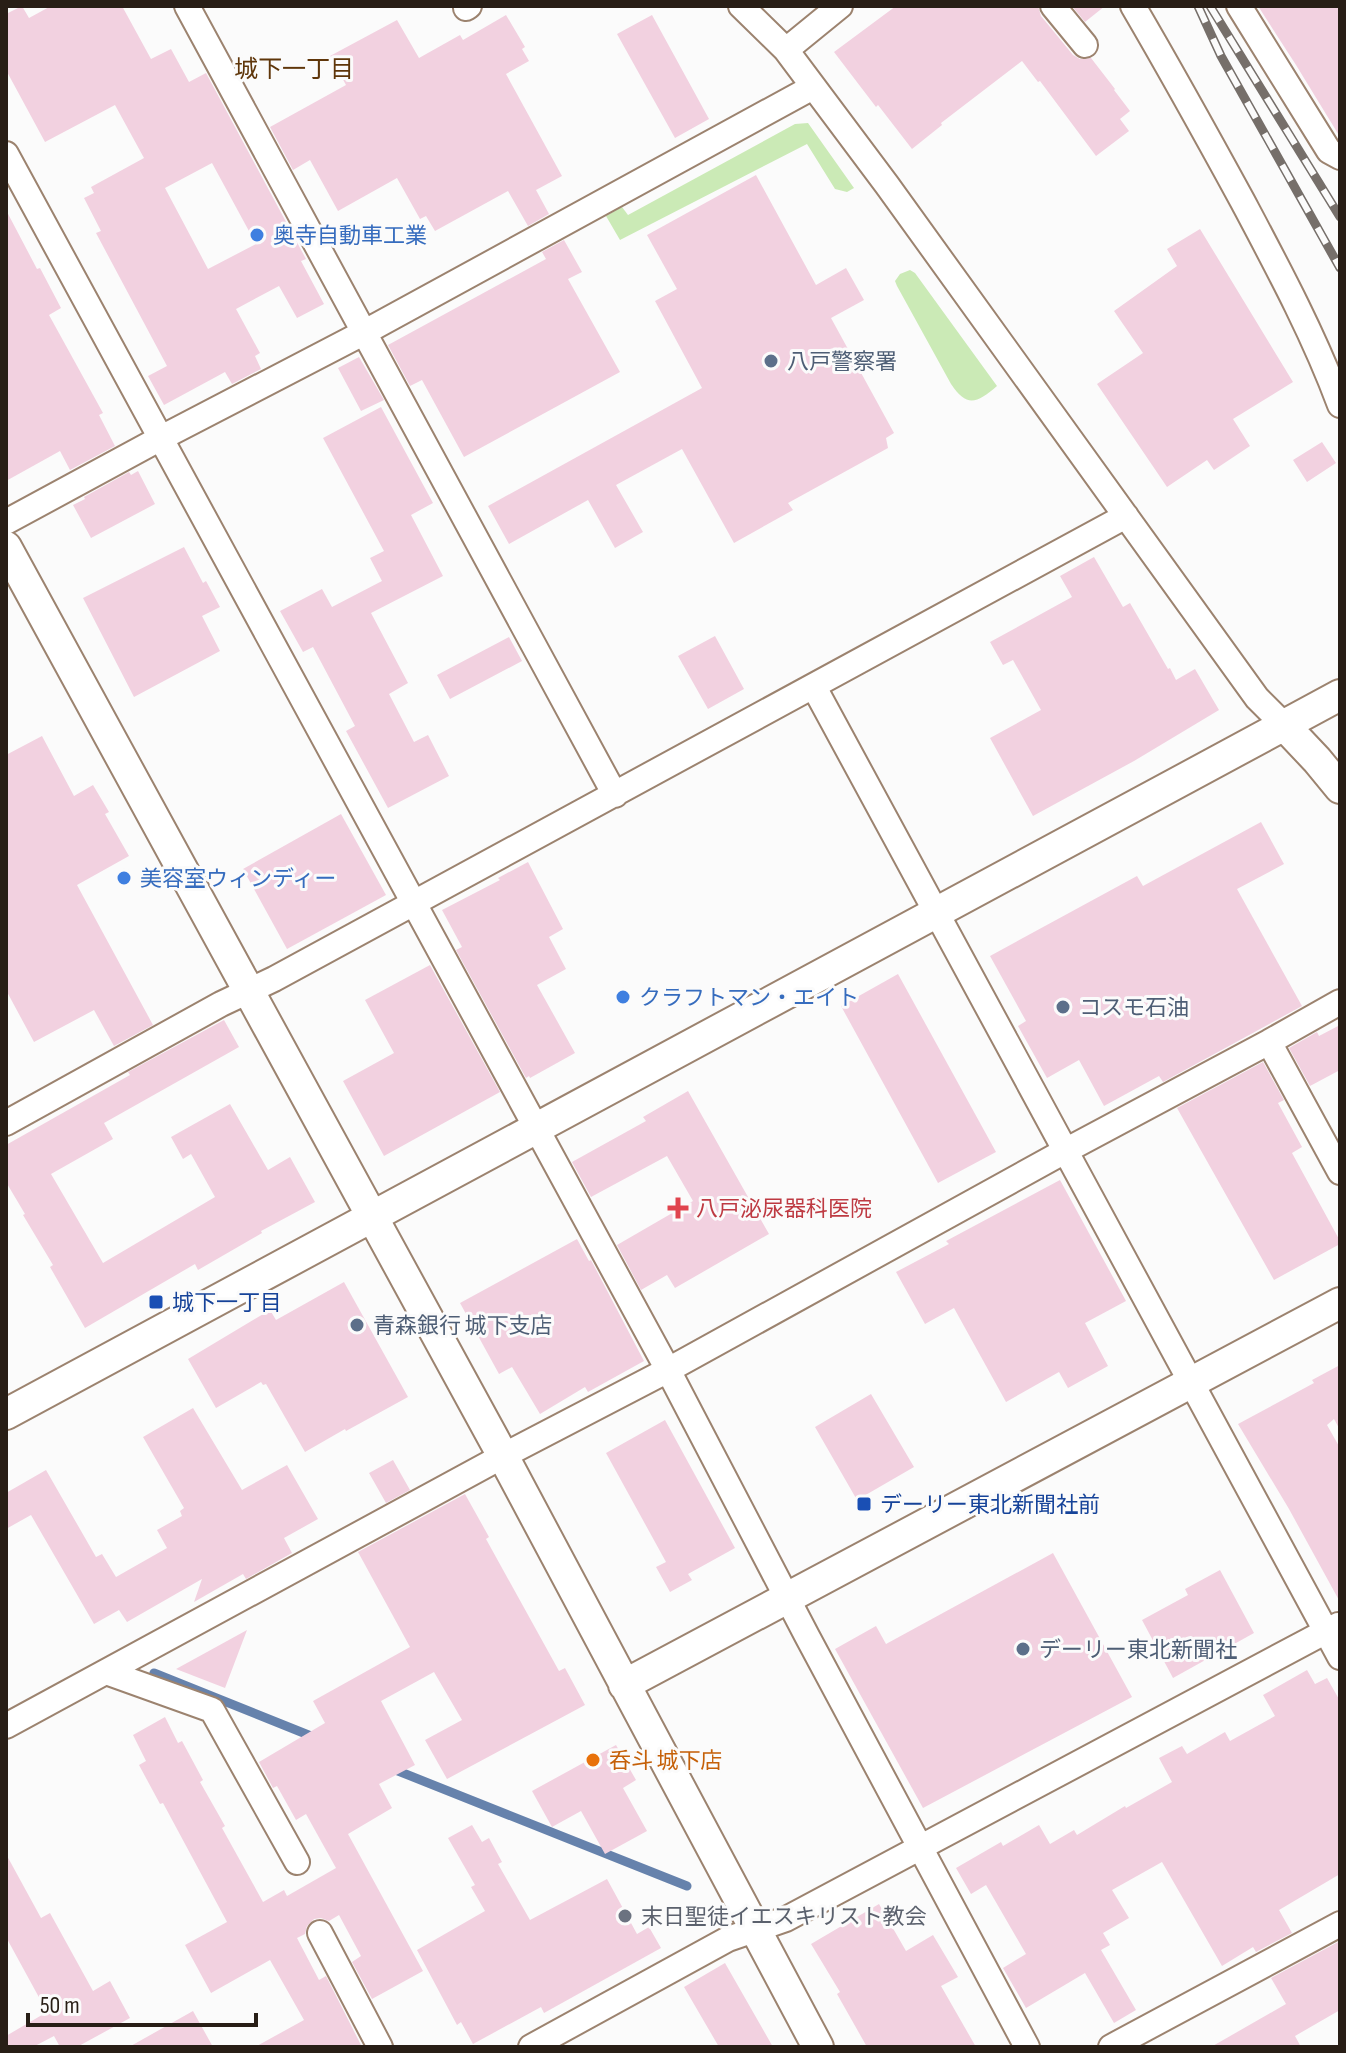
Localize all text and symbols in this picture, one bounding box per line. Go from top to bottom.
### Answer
district label: 城下一丁目 [234,55,354,84]
place label: 奥寺自動車工業 [273,223,427,250]
marker: 奥寺自動車工業 [248,226,266,244]
place label: 八戸警察署 [787,349,897,376]
marker: 八戸警察署 [762,352,780,370]
place label: 美容室ウィンディー [140,866,336,893]
marker: 美容室ウィンディー [115,869,133,887]
place label: クラフトマン・エイト [639,985,859,1012]
marker: クラフトマン・エイト [614,988,632,1006]
place label: コスモ石油 [1079,995,1189,1022]
marker: コスモ石油 [1054,998,1072,1016]
place label: 八戸泌尿器科医院 [696,1196,872,1223]
marker: 八戸泌尿器科医院 [667,1197,689,1219]
place label: 城下一丁目 [172,1290,282,1317]
marker: 城下一丁目 [147,1293,165,1311]
place label: 青森銀行 城下支店 [373,1313,553,1340]
marker: 青森銀行 城下支店 [348,1316,366,1334]
place label: デーリー東北新聞社前 [880,1492,1100,1519]
marker: デーリー東北新聞社前 [855,1495,873,1513]
place label: デーリー東北新聞社 [1039,1637,1237,1664]
marker: デーリー東北新聞社 [1014,1640,1032,1658]
place label: 呑斗 城下店 [609,1748,723,1775]
marker: 呑斗 城下店 [584,1751,602,1769]
place label: 末日聖徒イエスキリスト教会 [641,1904,927,1931]
marker: 末日聖徒イエスキリスト教会 [616,1907,634,1925]
scale bar [28,1977,256,2027]
text: 50 m [40,1991,80,2020]

